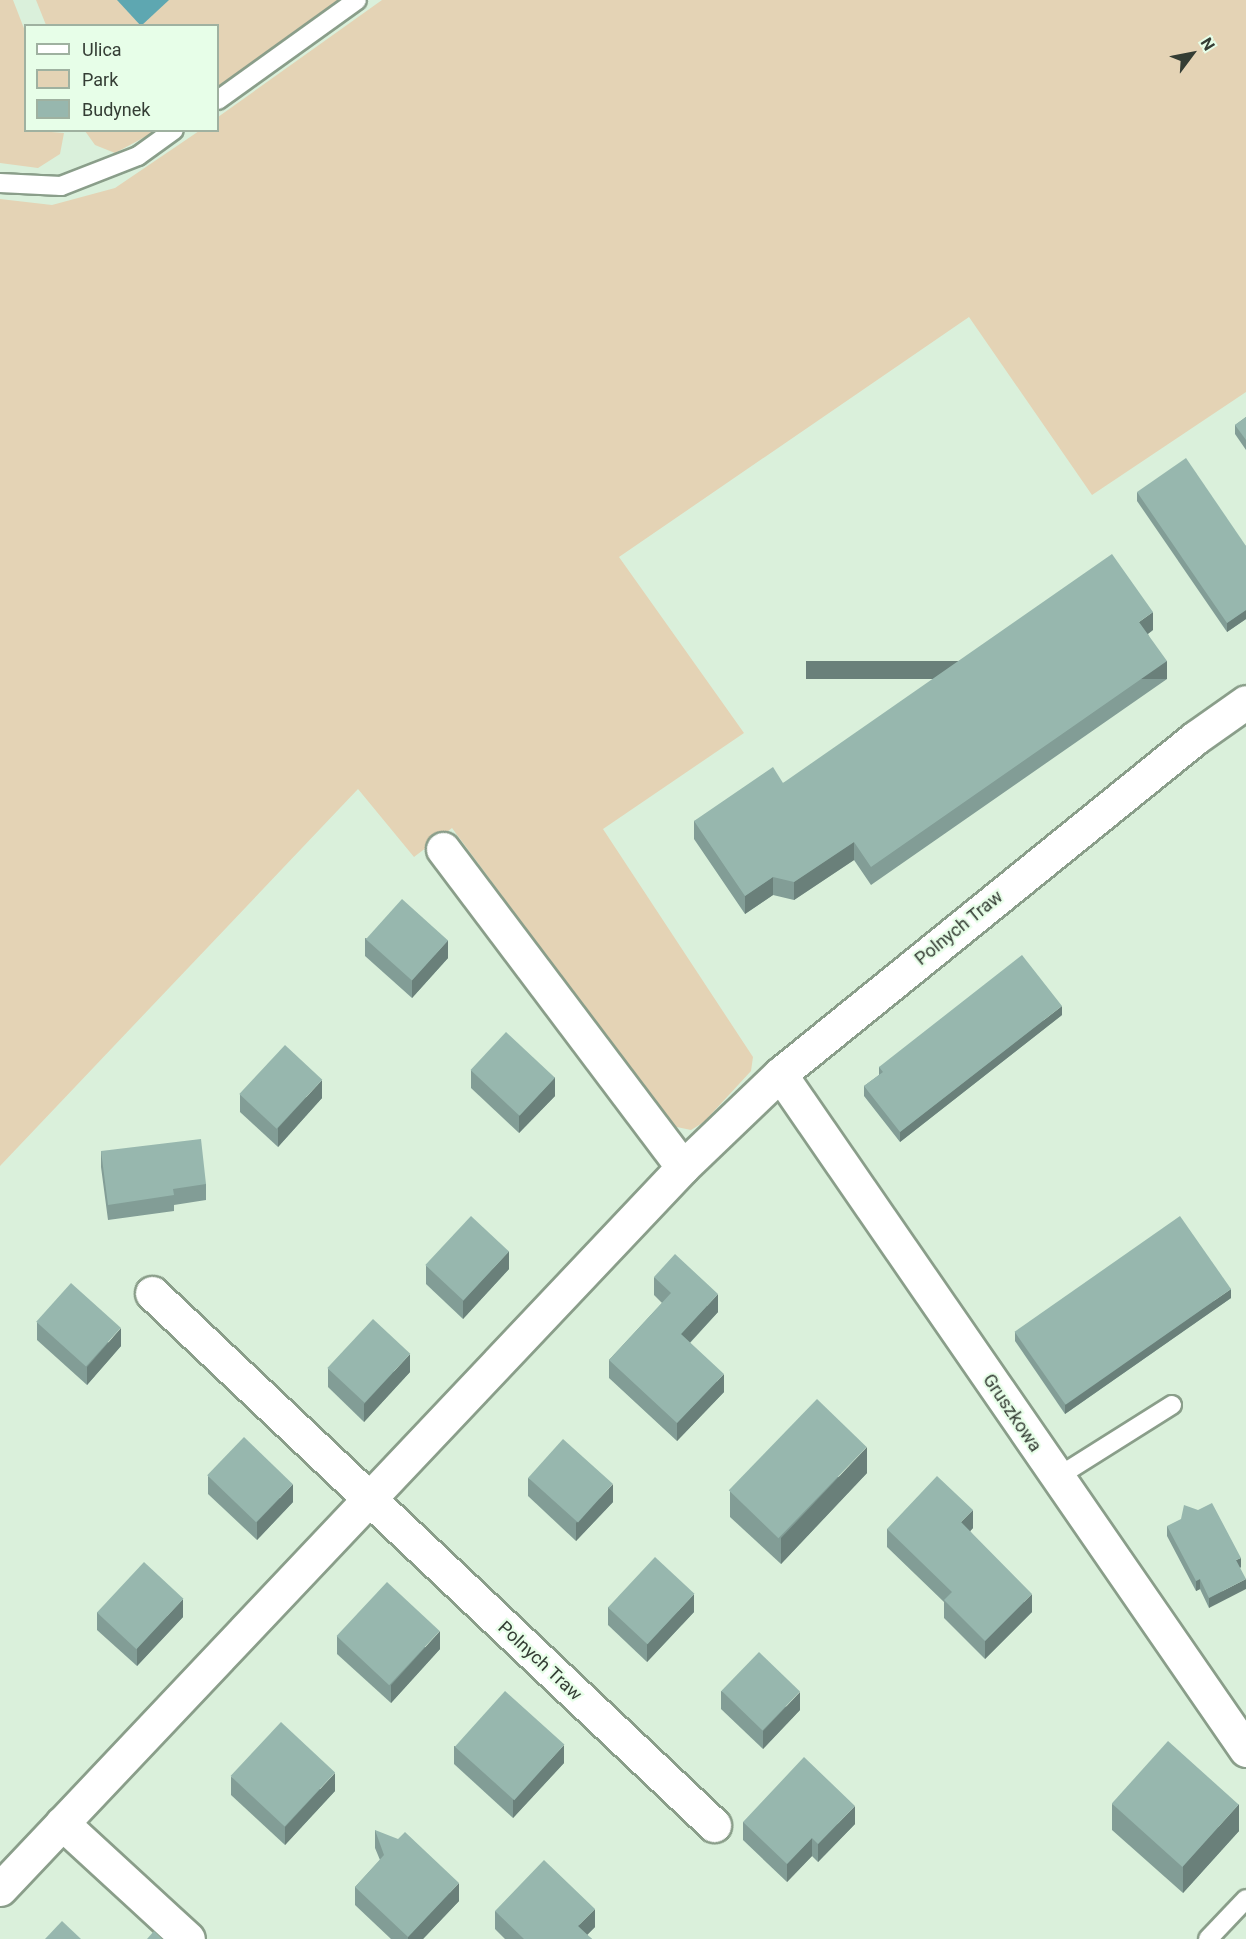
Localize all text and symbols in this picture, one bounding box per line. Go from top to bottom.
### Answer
legend [24,24,219,132]
north arrow [1162,24,1222,84]
text: N [1197,34,1219,54]
text: Ulica [82,39,122,60]
text: Park [82,69,118,90]
text: Budynek [82,99,150,120]
street label: Polnych Traw [911,886,1007,970]
street label: Gruszkowa [978,1370,1046,1456]
street label: Polnych Traw [493,1617,587,1705]

